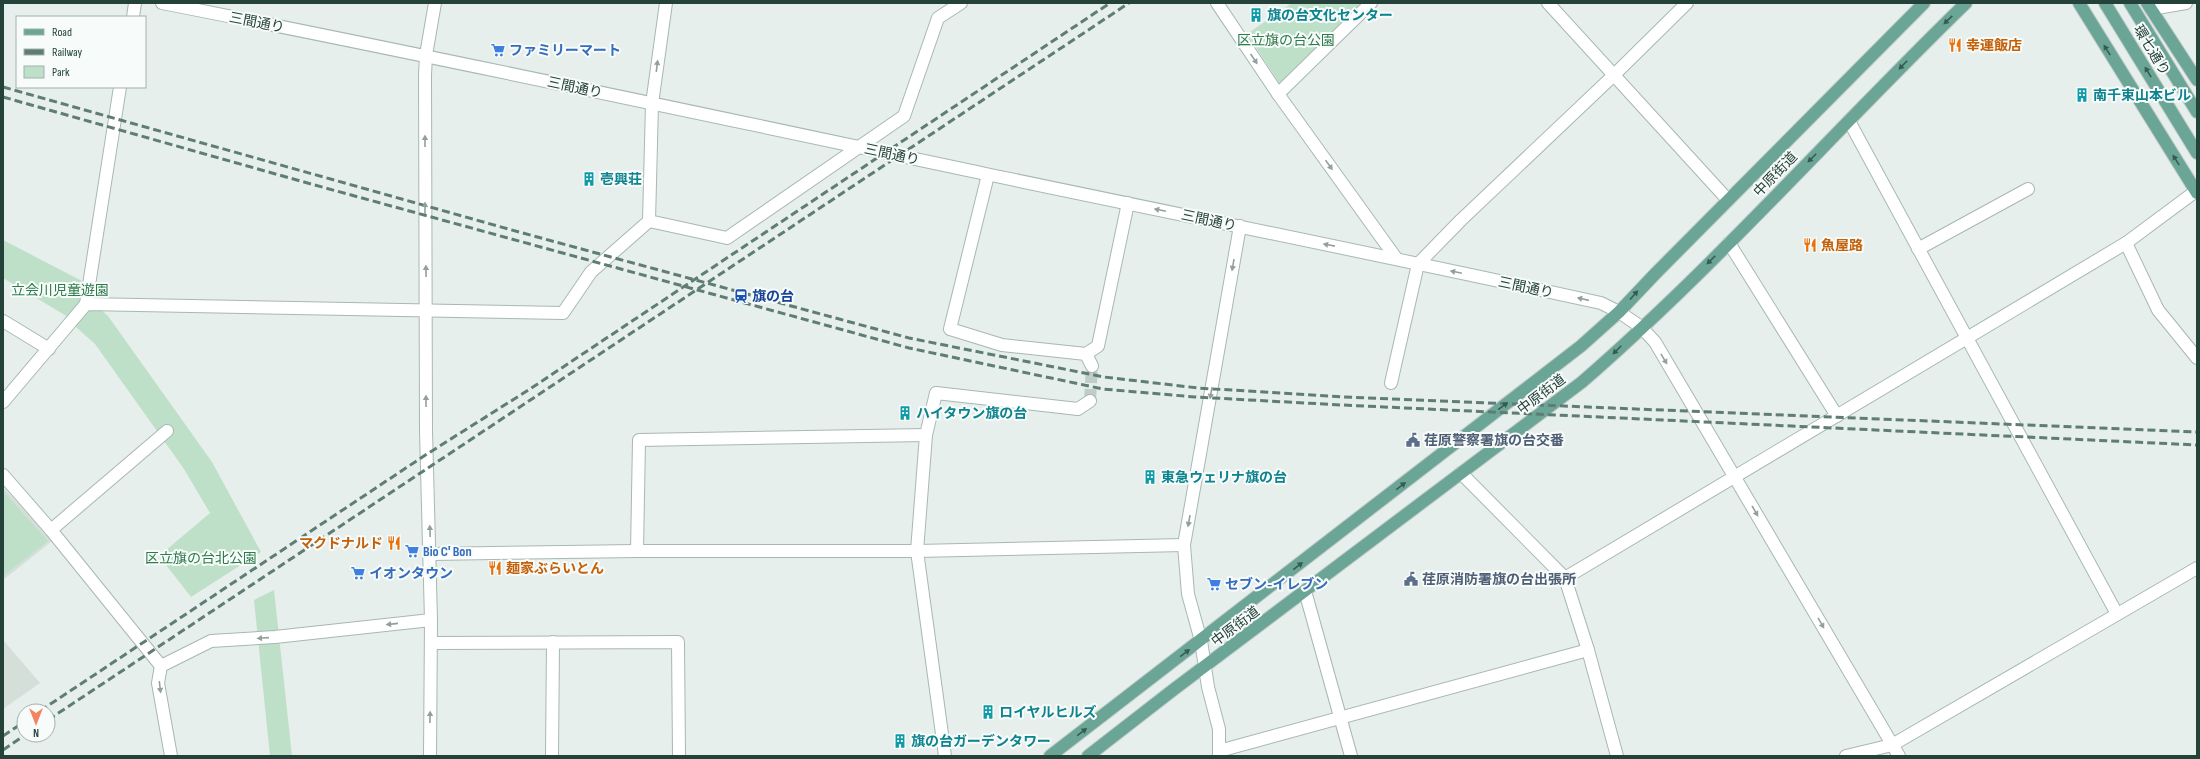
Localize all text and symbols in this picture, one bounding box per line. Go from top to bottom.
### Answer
building icon: 旗の台文化センター [1248,7,1264,23]
place label: 旗の台文化センター [1267,7,1393,24]
street label: 三間通り [228,9,286,36]
one-way arrow [1943,15,1953,25]
legend [16,16,146,88]
street label: 環七通り [2130,22,2173,79]
text: Road [52,25,72,40]
park label: 区立旗の台公園 [1237,32,1335,49]
restaurant icon: 幸運飯店 [1947,37,1963,53]
place label: 幸運飯店 [1966,37,2022,54]
supermarket icon: ファミリーマート [490,42,506,58]
place label: ファミリーマート [509,42,621,59]
one-way arrow [2104,44,2111,55]
text: Railway [52,45,83,60]
one-way arrow [1250,54,1258,64]
one-way arrow [654,60,660,72]
one-way arrow [1898,60,1908,70]
text: Park [52,65,70,80]
one-way arrow [2144,66,2151,78]
street label: 三間通り [546,73,604,102]
building icon: 南千束山本ビル [2074,87,2090,103]
place label: 南千束山本ビル [2093,87,2191,104]
one-way arrow [422,134,428,147]
street label: 三間通り [863,140,921,169]
street label: 中原街道 [1750,148,1801,200]
one-way arrow [1807,153,1817,163]
one-way arrow [2173,154,2180,166]
one-way arrow [1325,160,1333,170]
building icon: 壱興荘 [581,171,597,187]
place label: 壱興荘 [600,171,642,188]
one-way arrow [422,201,428,214]
one-way arrow [1154,206,1166,212]
street label: 三間通り [1180,206,1238,235]
restaurant icon: 魚屋路 [1802,237,1818,253]
place label: 魚屋路 [1821,237,1863,254]
one-way arrow [1322,241,1335,247]
one-way arrow [1706,255,1716,265]
one-way arrow [1230,259,1236,271]
one-way arrow [423,264,429,277]
one-way arrow [1449,268,1462,274]
street label: 三間通り [1497,273,1555,302]
park label: 立会川児童遊園 [11,282,109,299]
station icon: 旗の台 [733,288,749,304]
place label: 旗の台 [752,288,794,305]
one-way arrow [1630,290,1639,300]
one-way arrow [1576,296,1589,302]
one-way arrow [1612,346,1622,355]
one-way arrow [1661,353,1668,364]
street label: 中原街道 [1514,371,1569,418]
one-way arrow [1208,387,1214,399]
one-way arrow [423,394,429,407]
one-way arrow [1498,402,1509,410]
building icon: ハイタウン旗の台 [897,405,913,421]
place label: ハイタウン旗の台 [916,405,1027,422]
public building icon: 荏原警察署旗の台交番 [1405,432,1421,448]
place label: 荏原警察署旗の台交番 [1424,432,1564,449]
building icon: 東急ウェリナ旗の台 [1142,469,1158,485]
place label: 東急ウェリナ旗の台 [1161,469,1287,486]
one-way arrow [1396,482,1407,491]
one-way arrow [1751,505,1758,517]
one-way arrow [1185,515,1191,527]
one-way arrow [427,524,433,537]
place label: マクドナルド [299,535,383,552]
restaurant icon: マクドナルド [386,535,402,551]
supermarket icon: Bio C' Bon [404,543,420,559]
place label: Bio C' Bon [423,543,472,560]
park label: 区立旗の台北公園 [145,550,257,567]
restaurant icon: 麺家ぶらいとん [487,560,503,576]
place label: 麺家ぶらいとん [506,560,604,577]
one-way arrow [1293,562,1304,570]
supermarket icon: イオンタウン [350,565,366,581]
place label: イオンタウン [369,565,453,582]
public building icon: 荏原消防署旗の台出張所 [1403,571,1419,587]
place label: 荏原消防署旗の台出張所 [1422,571,1576,588]
supermarket icon: セブン-イレブン [1206,576,1222,592]
place label: セブン-イレブン [1225,576,1328,593]
street label: 中原街道 [1208,603,1263,650]
one-way arrow [1817,617,1824,629]
one-way arrow [386,621,398,628]
one-way arrow [257,634,269,641]
one-way arrow [1179,649,1190,658]
one-way arrow [156,681,163,693]
north arrow [16,703,56,743]
building icon: ロイヤルヒルズ [980,704,996,720]
place label: ロイヤルヒルズ [999,704,1097,721]
one-way arrow [427,711,434,723]
text: N [33,726,39,739]
one-way arrow [1076,728,1087,737]
building icon: 旗の台ガーデンタワー [892,733,908,749]
place label: 旗の台ガーデンタワー [911,733,1051,750]

